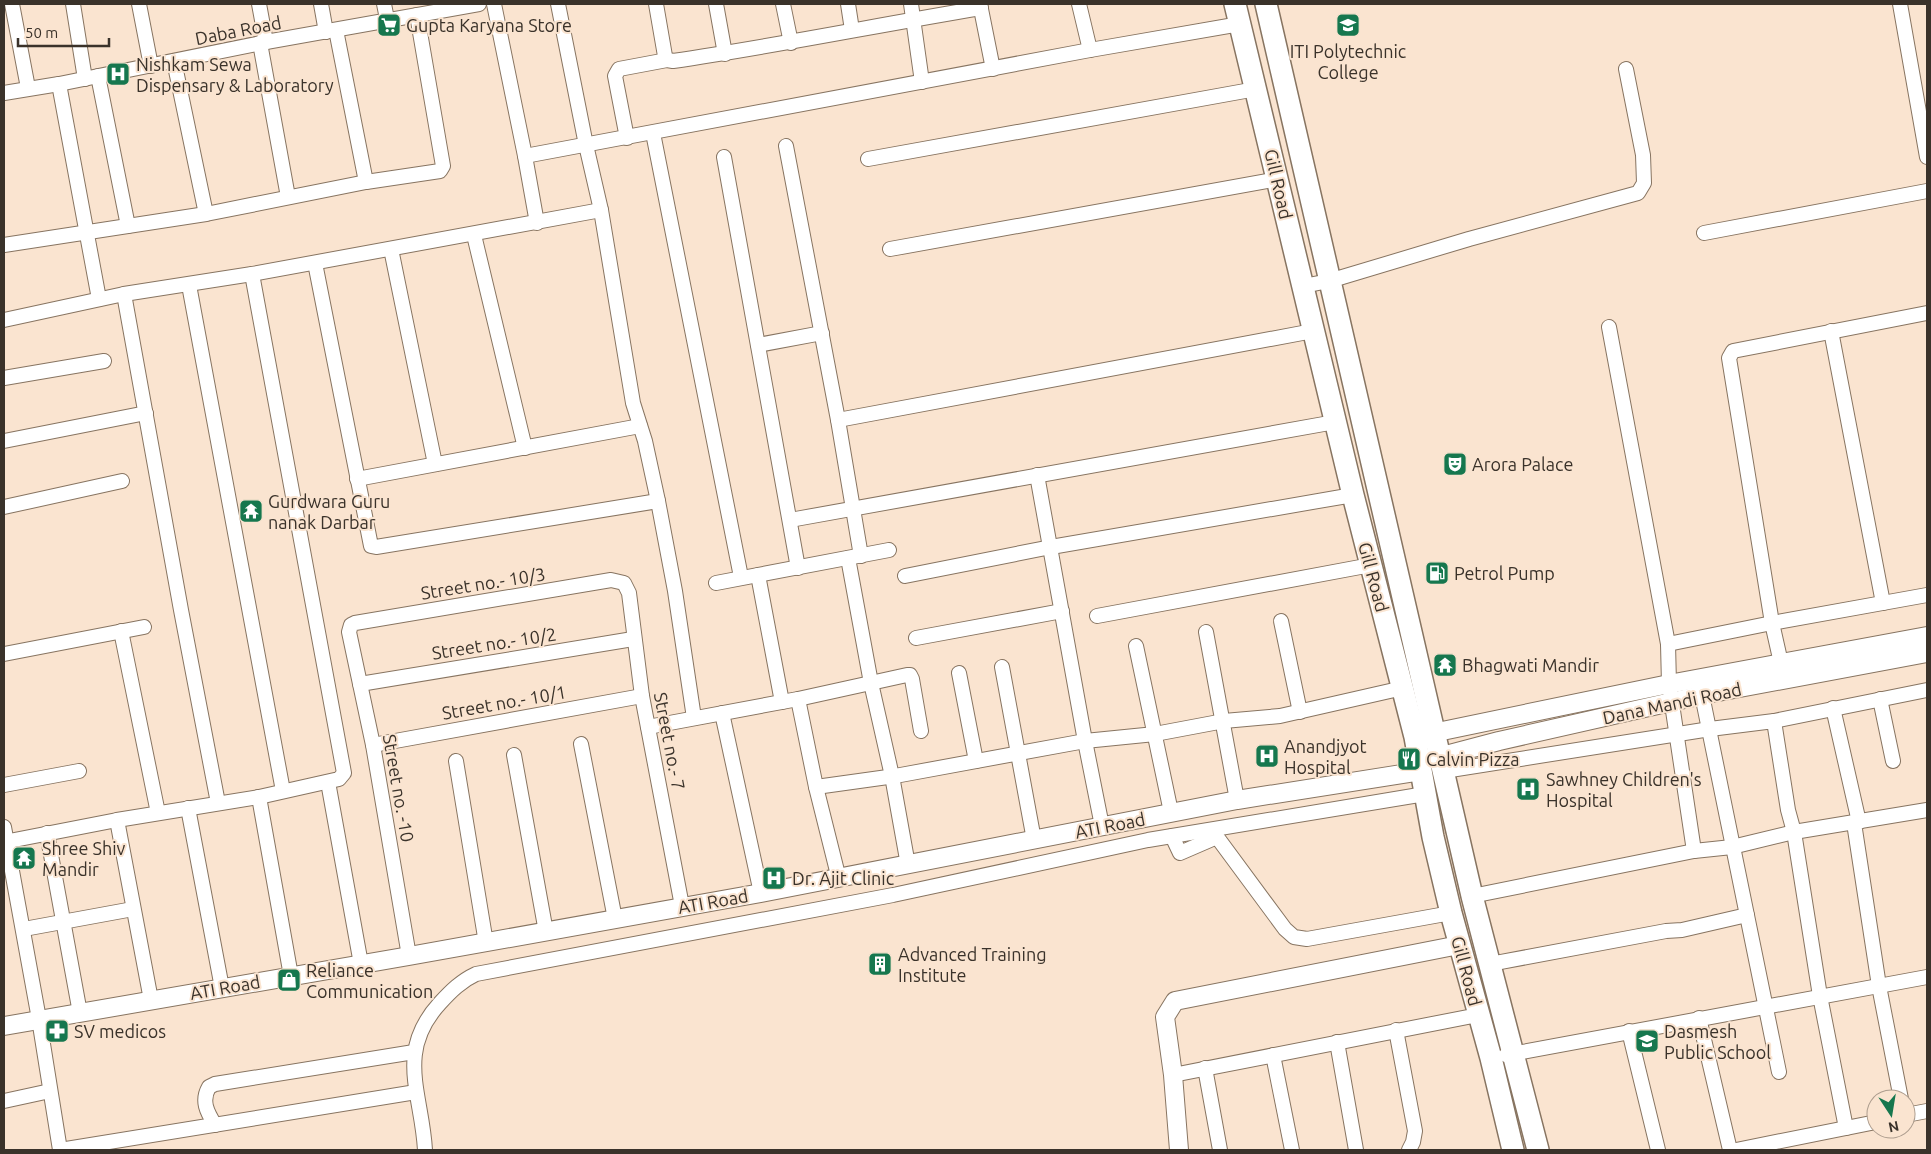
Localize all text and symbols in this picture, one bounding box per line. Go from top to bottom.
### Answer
street label: Daba Road [193,12,283,48]
supermarket icon: Gupta Karyana Store [376,12,402,38]
school or university icon: ITI Polytechnic College [1335,12,1361,38]
scale bar [18,15,109,47]
place label: Gupta Karyana Store [406,15,572,35]
text: 50 m [25,24,58,41]
place label: ITI Polytechnic College [1290,41,1406,82]
place label: Nishkam Sewa Dispensary & Laboratory [136,54,334,95]
hospital icon: Nishkam Sewa Dispensary & Laboratory [105,61,131,87]
street label: Gill Road [1261,147,1297,221]
theatre icon: Arora Palace [1442,451,1468,477]
place label: Arora Palace [1472,454,1573,474]
place label: Gurdwara Guru nanak Darbar [268,491,390,532]
temple icon: Gurdwara Guru nanak Darbar [238,498,264,524]
street label: Gill Road [1355,540,1393,614]
fuel station icon: Petrol Pump [1424,560,1450,586]
street label: Street no.- 10/3 [419,563,547,603]
place label: Petrol Pump [1454,563,1555,583]
street label: Street no.- 10/2 [430,623,558,663]
temple icon: Bhagwati Mandir [1432,652,1458,678]
place label: Bhagwati Mandir [1462,655,1599,675]
street label: Dana Mandi Road [1601,679,1743,727]
street label: Street no.- 10/1 [440,681,568,723]
street label: Street no.- 7 [651,690,689,792]
street label: Street no. -10 [380,732,418,844]
place label: Anandjyot Hospital [1284,736,1367,777]
hospital icon: Anandjyot Hospital [1254,743,1280,769]
restaurant icon: Calvin Pizza [1396,746,1422,772]
place label: Calvin Pizza [1426,749,1519,769]
place label: Sawhney Children's Hospital [1546,769,1702,810]
hospital icon: Sawhney Children's Hospital [1515,776,1541,802]
street label: ATI Road [1073,808,1147,842]
place label: Shree Shiv Mandir [42,838,126,879]
temple icon: Shree Shiv Mandir [11,845,37,871]
hospital icon: Dr. Ajit Clinic [761,865,787,891]
place label: Dr. Ajit Clinic [792,868,894,888]
street label: ATI Road [676,885,750,917]
street label: Gill Road [1448,934,1486,1008]
place label: Advanced Training Institute [898,944,1047,985]
building icon: Advanced Training Institute [867,951,893,977]
place label: Reliance Communication [306,960,433,1001]
shop icon: Reliance Communication [276,967,302,993]
street label: ATI Road [188,971,262,1003]
pharmacy icon: SV medicos [44,1018,70,1044]
place label: SV medicos [74,1021,166,1041]
place label: Dasmesh Public School [1664,1021,1771,1062]
school or university icon: Dasmesh Public School [1634,1028,1660,1054]
north arrow [1866,1089,1916,1139]
text: N [1887,1118,1900,1136]

